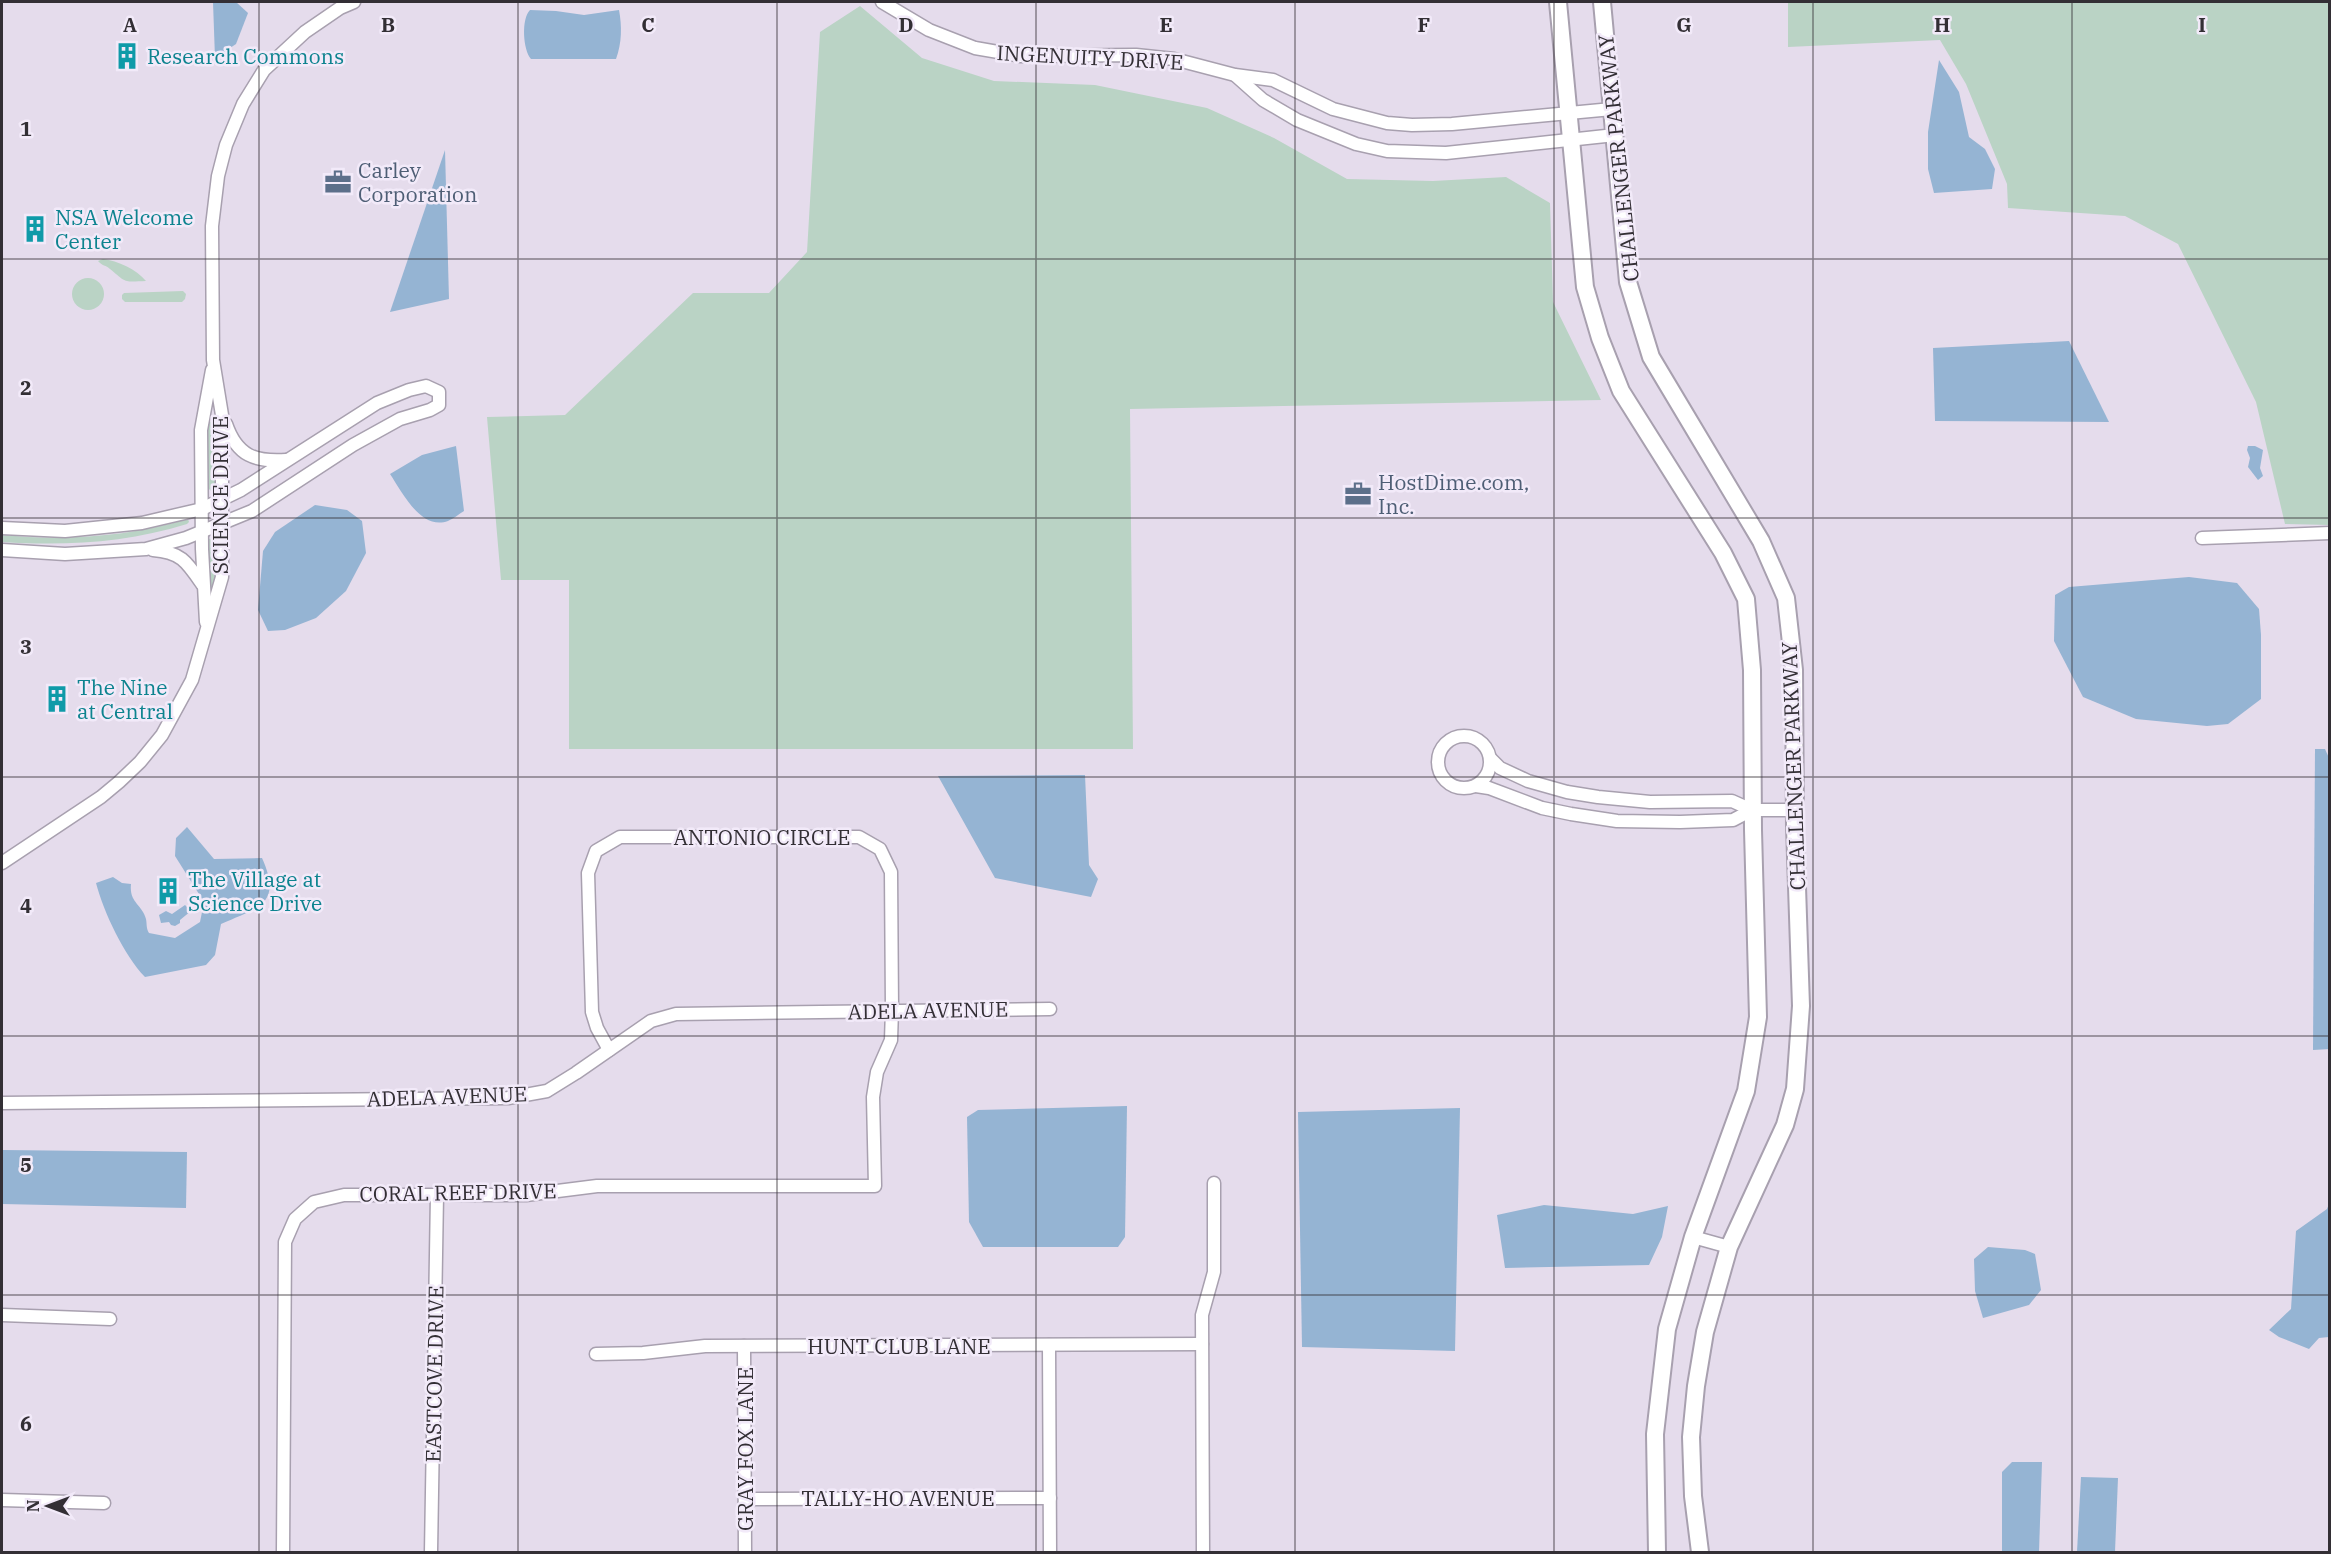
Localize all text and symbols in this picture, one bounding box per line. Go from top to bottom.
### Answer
text: A [123,11,137,38]
text: B [381,11,395,38]
text: C [641,11,655,38]
text: D [898,11,914,38]
text: E [1159,11,1173,38]
text: F [1418,11,1430,38]
text: G [1676,11,1692,38]
text: H [1934,11,1950,38]
text: I [2198,11,2206,38]
street label: CHALLENGER PARKWAY [1591,33,1645,283]
street label: INGENUITY DRIVE [996,38,1184,76]
building icon: Research Commons [112,41,142,71]
place label: Research Commons [147,42,344,70]
text: 1 [20,115,32,142]
place label: Carley Corporation [358,156,477,208]
office icon: Carley Corporation [323,167,353,197]
place label: NSA Welcome Center [55,203,193,255]
building icon: NSA Welcome Center [20,214,50,244]
text: 2 [20,374,32,401]
street label: SCIENCE DRIVE [206,416,234,574]
place label: HostDime.com, Inc. [1378,468,1530,520]
office icon: HostDime.com, Inc. [1343,479,1373,509]
text: 3 [20,633,32,660]
street label: CHALLENGER PARKWAY [1775,641,1811,891]
place label: The Nine at Central [77,673,173,725]
building icon: The Nine at Central [42,684,72,714]
street label: ANTONIO CIRCLE [673,823,851,851]
place label: The Village at Science Drive [188,865,322,917]
building icon: The Village at Science Drive [153,876,183,906]
text: 4 [20,892,32,919]
street label: ADELA AVENUE [847,995,1009,1025]
street label: ADELA AVENUE [366,1079,528,1113]
text: 5 [20,1151,32,1178]
street label: CORAL REEF DRIVE [359,1176,557,1208]
street label: EASTCOVE DRIVE [418,1285,450,1463]
street label: HUNT CLUB LANE [807,1332,991,1360]
street label: GRAY FOX LANE [731,1367,759,1531]
text: 6 [20,1410,32,1437]
north arrow [18,1476,78,1536]
street label: TALLY-HO AVENUE [801,1484,995,1512]
text: N [23,1500,43,1512]

